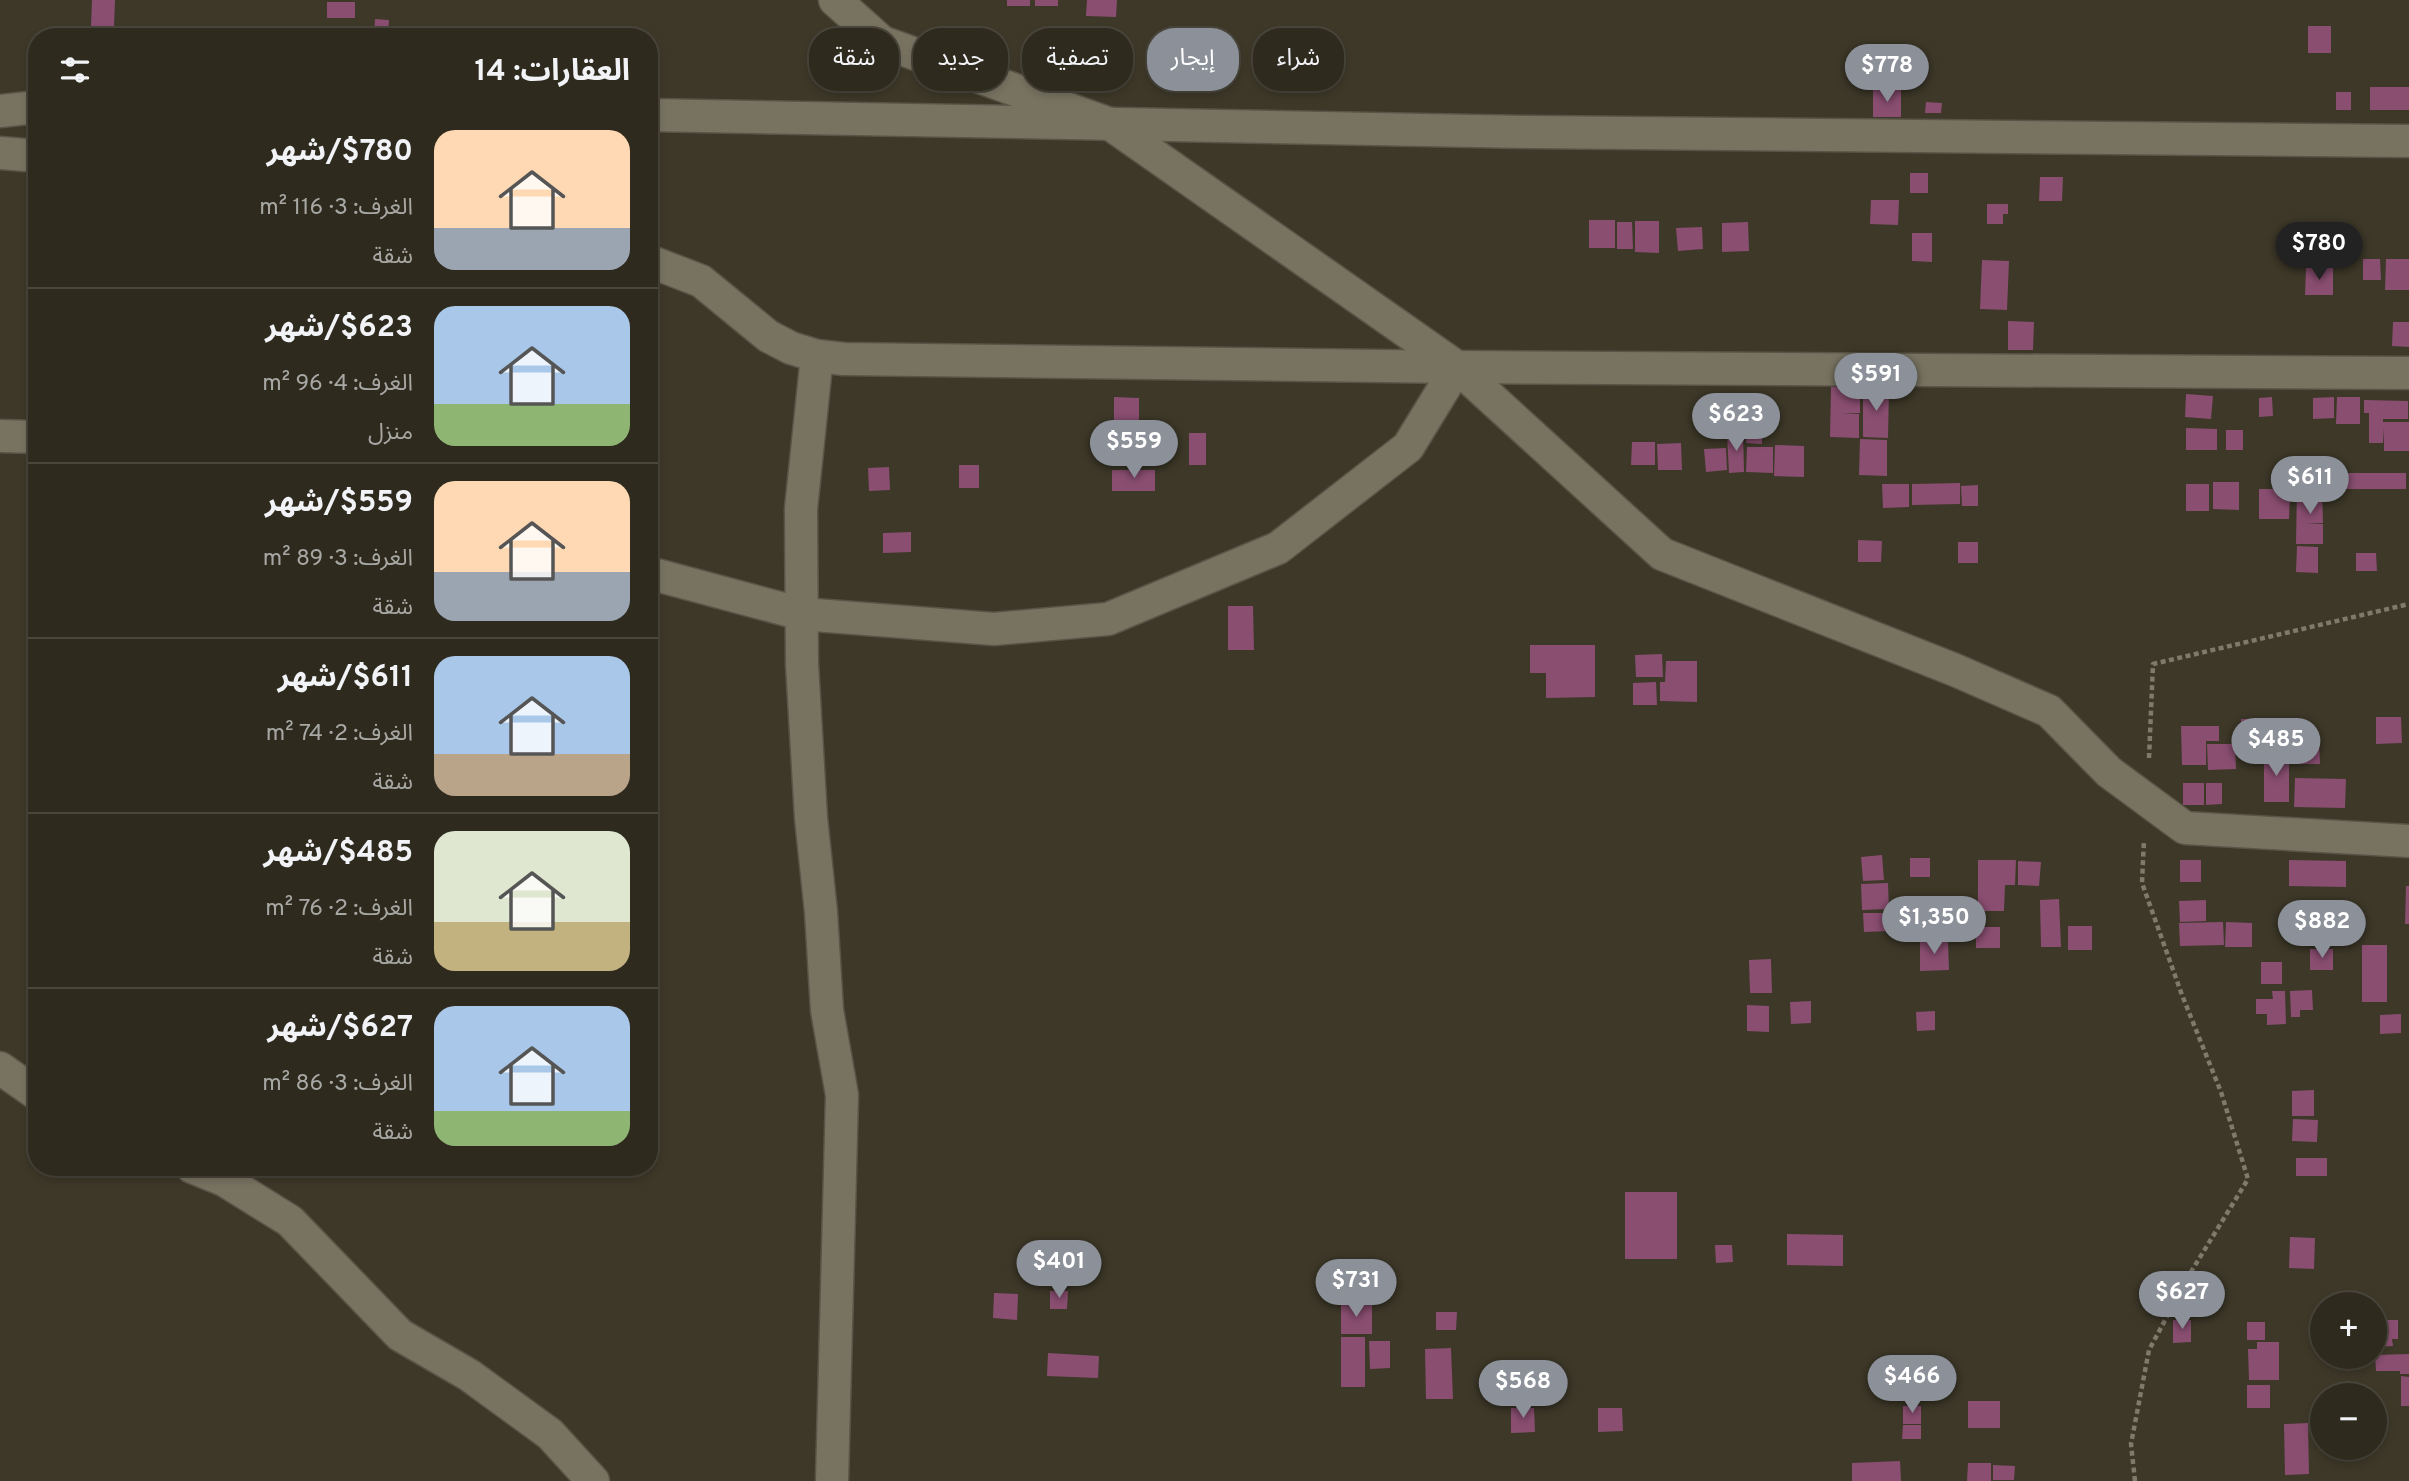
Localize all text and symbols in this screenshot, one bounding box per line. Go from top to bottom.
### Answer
chip: شقة [809,28,899,91]
chip: جديد [913,28,1008,91]
chip: تصفية [1022,28,1133,91]
chip: إيجار [1147,28,1239,91]
chip: شراء [1253,28,1344,91]
pin: $778 [1846,44,1928,104]
icon: filters [56,51,94,89]
text: $778 [1861,52,1913,81]
text: العقارات: 14 [474,54,630,91]
text: $780/شهر [267,134,413,171]
icon: home [490,158,574,242]
text: الغرف: 3 · 116 m² [259,194,413,223]
pin: $780 [2278,222,2360,282]
text: $780 [2292,230,2346,259]
text: شقة [372,243,413,272]
text: $623/شهر [265,310,413,347]
icon: home [490,334,574,418]
pin: $591 [1835,354,1917,413]
text: $591 [1850,361,1902,390]
text: الغرف: 4 · 96 m² [262,370,413,399]
pin: $623 [1695,393,1777,453]
text: $623 [1708,401,1764,430]
text: منزل [368,419,413,448]
pin: $559 [1093,420,1175,480]
text: $559 [1106,428,1162,457]
pin: $611 [2269,456,2351,516]
text: $611 [2287,464,2333,493]
text: $559/شهر [265,485,413,522]
icon: home [490,509,574,593]
text: الغرف: 3 · 89 m² [263,545,413,574]
text: شقة [372,594,413,623]
text: $611/شهر [278,660,413,697]
icon: home [490,684,574,768]
pin: $485 [2235,718,2317,778]
text: الغرف: 2 · 74 m² [266,720,413,749]
text: $485 [2247,726,2305,755]
text: شقة [372,769,413,798]
text: $485/شهر [264,835,413,872]
icon: home [490,859,574,943]
text: الغرف: 2 · 76 m² [265,895,413,924]
pin: $1,350 [1877,897,1991,956]
pin: $882 [2281,900,2363,960]
text: $1,350 [1898,904,1970,933]
text: $882 [2294,908,2350,937]
text: شقة [372,944,413,973]
text: $627/شهر [268,1010,413,1047]
icon: home [490,1034,574,1118]
text: الغرف: 3 · 86 m² [262,1070,413,1099]
text: شقة [372,1119,413,1148]
pin: $401 [1018,1240,1100,1300]
text: $401 [1033,1248,1085,1277]
pin: $731 [1315,1260,1397,1319]
text: $731 [1332,1267,1380,1296]
pin: $627 [2141,1272,2223,1331]
text: $627 [2155,1279,2209,1308]
map controls [2310,1292,2387,1460]
button: + [2310,1292,2387,1369]
pin: $466 [1871,1356,1953,1415]
pin: $568 [1482,1360,1564,1420]
text: $466 [1884,1363,1940,1392]
text: $568 [1495,1368,1551,1397]
button: − [2310,1383,2387,1460]

